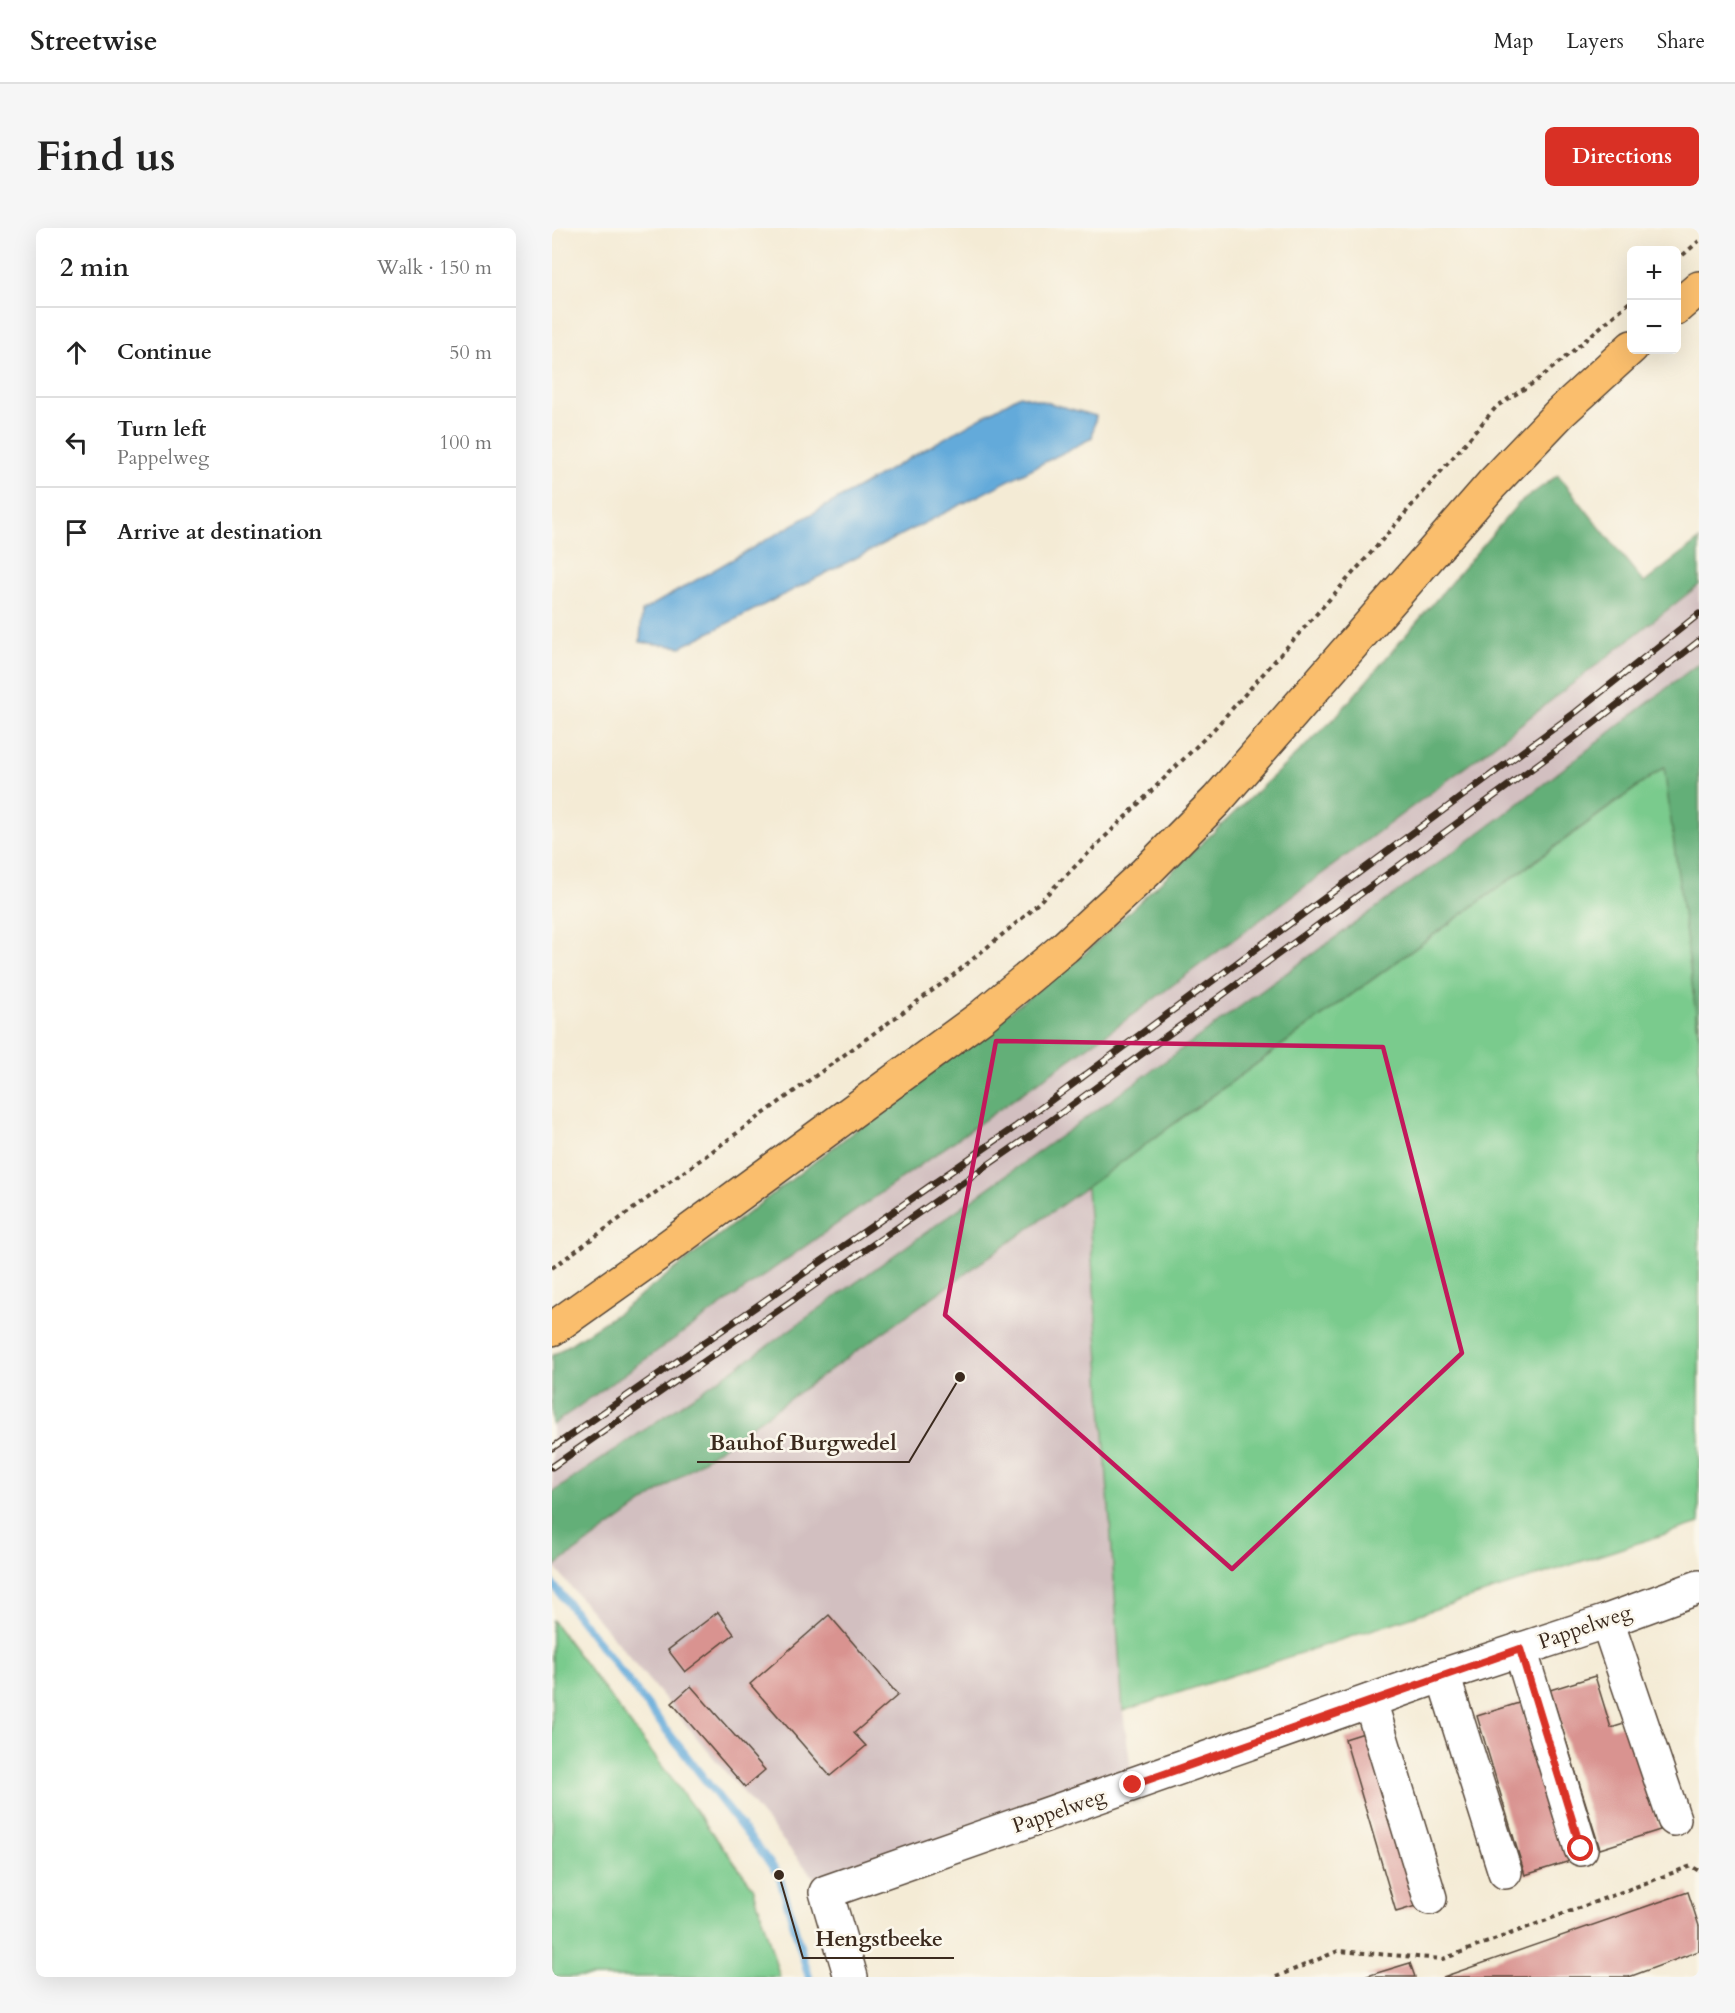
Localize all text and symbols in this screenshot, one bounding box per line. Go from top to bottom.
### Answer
text: Streetwise [30,22,158,60]
text: Map [1494,27,1534,56]
text: Layers [1567,27,1624,56]
text: Share [1657,27,1705,56]
button: Directions [1545,127,1699,186]
text: Find us [36,128,176,185]
map controls [1627,246,1681,354]
button: + [1627,246,1681,300]
text: 2 min [60,250,129,285]
text: Walk · 150 m [377,254,492,281]
button: − [1627,300,1681,354]
icon: ahead [60,336,93,369]
text: Continue [117,337,212,367]
text: 50 m [449,339,492,366]
text: Turn left [117,414,206,444]
icon: left [60,426,93,459]
text: 100 m [439,429,492,456]
text: Pappelweg [117,444,209,471]
icon: arrive [60,516,93,549]
text: Arrive at destination [117,517,322,547]
callout: Bauhof Burgwedel [697,1422,909,1462]
text: Bauhof Burgwedel [709,1428,897,1458]
street label: Pappelweg [1534,1597,1636,1656]
route end [1119,1771,1145,1797]
street label: Pappelweg [1008,1781,1110,1840]
route start [1567,1835,1593,1861]
callout: Hengstbeeke [803,1918,954,1958]
text: Hengstbeeke [815,1924,943,1954]

